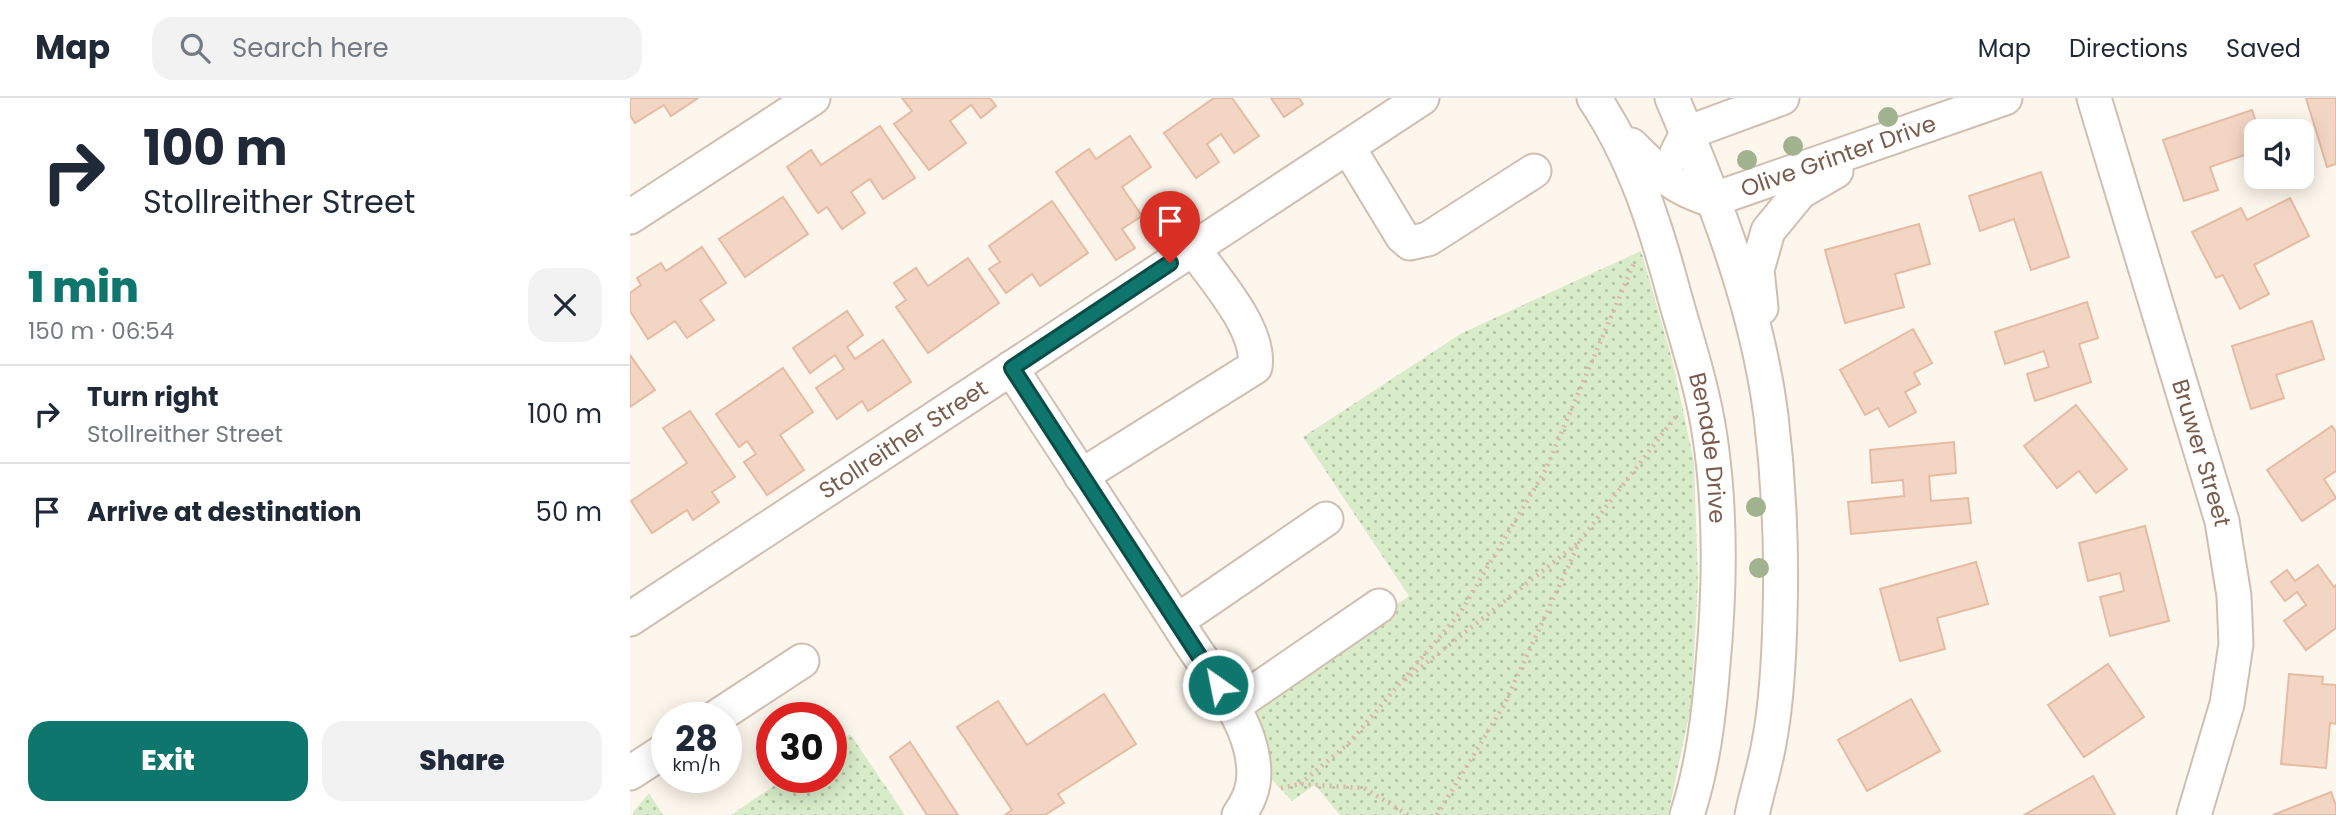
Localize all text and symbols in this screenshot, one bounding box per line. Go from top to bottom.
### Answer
search box [152,17,642,80]
text: Map [35,24,110,71]
icon: search [176,29,214,67]
text: Search here [232,30,389,66]
text: Map [1978,32,2031,65]
text: Directions [2069,32,2188,65]
text: Saved [2226,32,2301,65]
street label: Olive Grinter Drive [1736,107,1940,205]
text: 100 m [143,114,288,182]
map controls [2244,119,2314,189]
button: sound [2244,119,2314,189]
icon: right [28,126,119,217]
text: Stollreither Street [143,179,415,224]
pin [1140,191,1200,263]
icon: arrive [1151,202,1189,240]
text: 1 min [28,258,139,317]
button: close [528,268,602,342]
text: 150 m · 06:54 [28,315,174,347]
street label: Benade Drive [1681,369,1734,524]
street label: Stollreither Street [813,372,994,507]
street label: Bruwer Street [2164,375,2239,529]
text: Turn right [87,379,219,415]
icon: right [28,395,66,433]
text: 100 m [527,396,602,432]
text: Stollreither Street [87,418,283,450]
icon: arrive [28,493,66,531]
text: Arrive at destination [87,494,362,530]
text: 50 m [536,494,602,530]
position arrow [1181,648,1255,722]
speed limit sign: 30 [756,702,847,793]
text: 28 [675,714,718,763]
button: Exit [28,721,308,801]
button: Share [322,721,602,801]
text: km/h [673,752,720,777]

